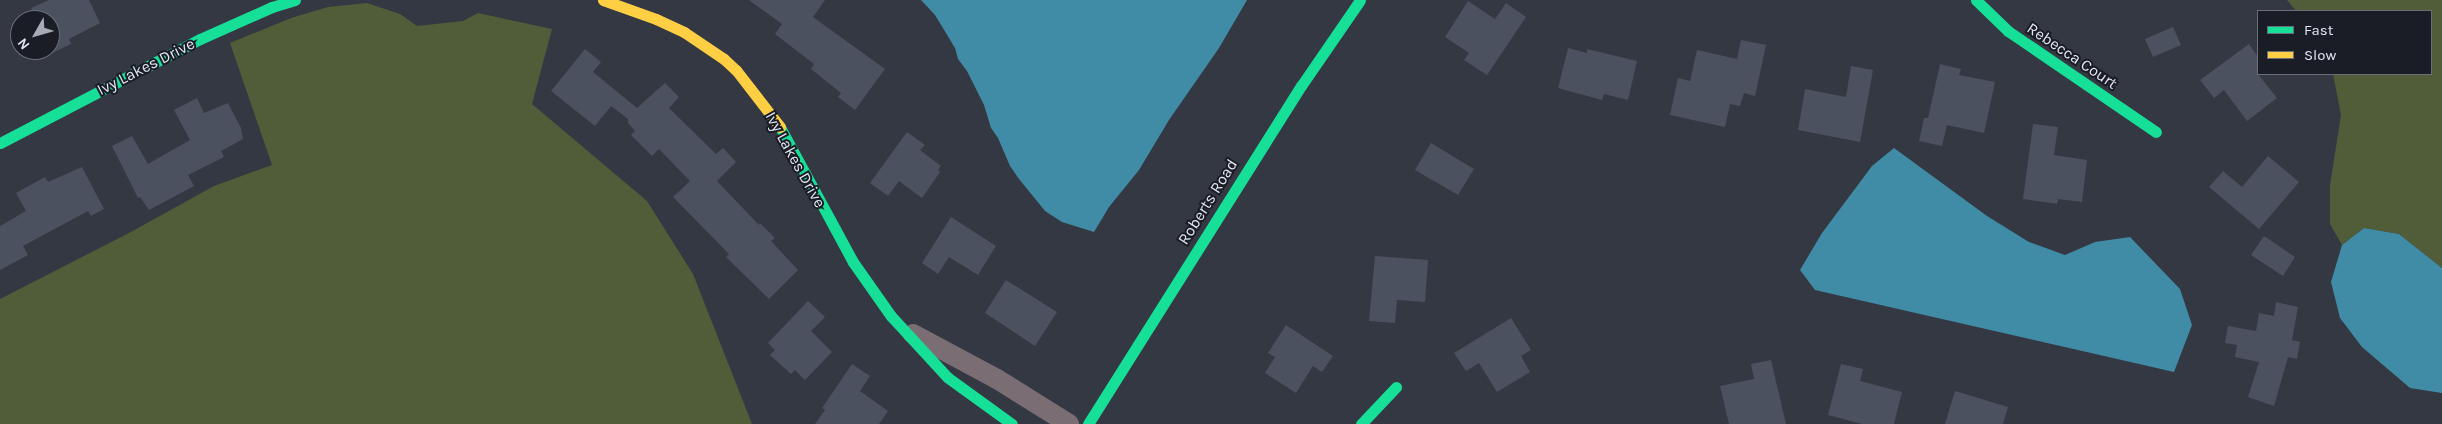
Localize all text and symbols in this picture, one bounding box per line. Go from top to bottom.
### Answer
north arrow [10,10,60,60]
legend [2257,10,2432,75]
street label: Rebecca Court [2023,19,2121,93]
text: Fast [2304,21,2333,39]
street label: Ivy Lakes Drive [94,34,198,100]
text: N [14,35,33,53]
text: Slow [2304,46,2336,64]
street label: Ivy Lakes Drive [761,109,829,211]
street label: Roberts Road [1174,156,1242,248]

